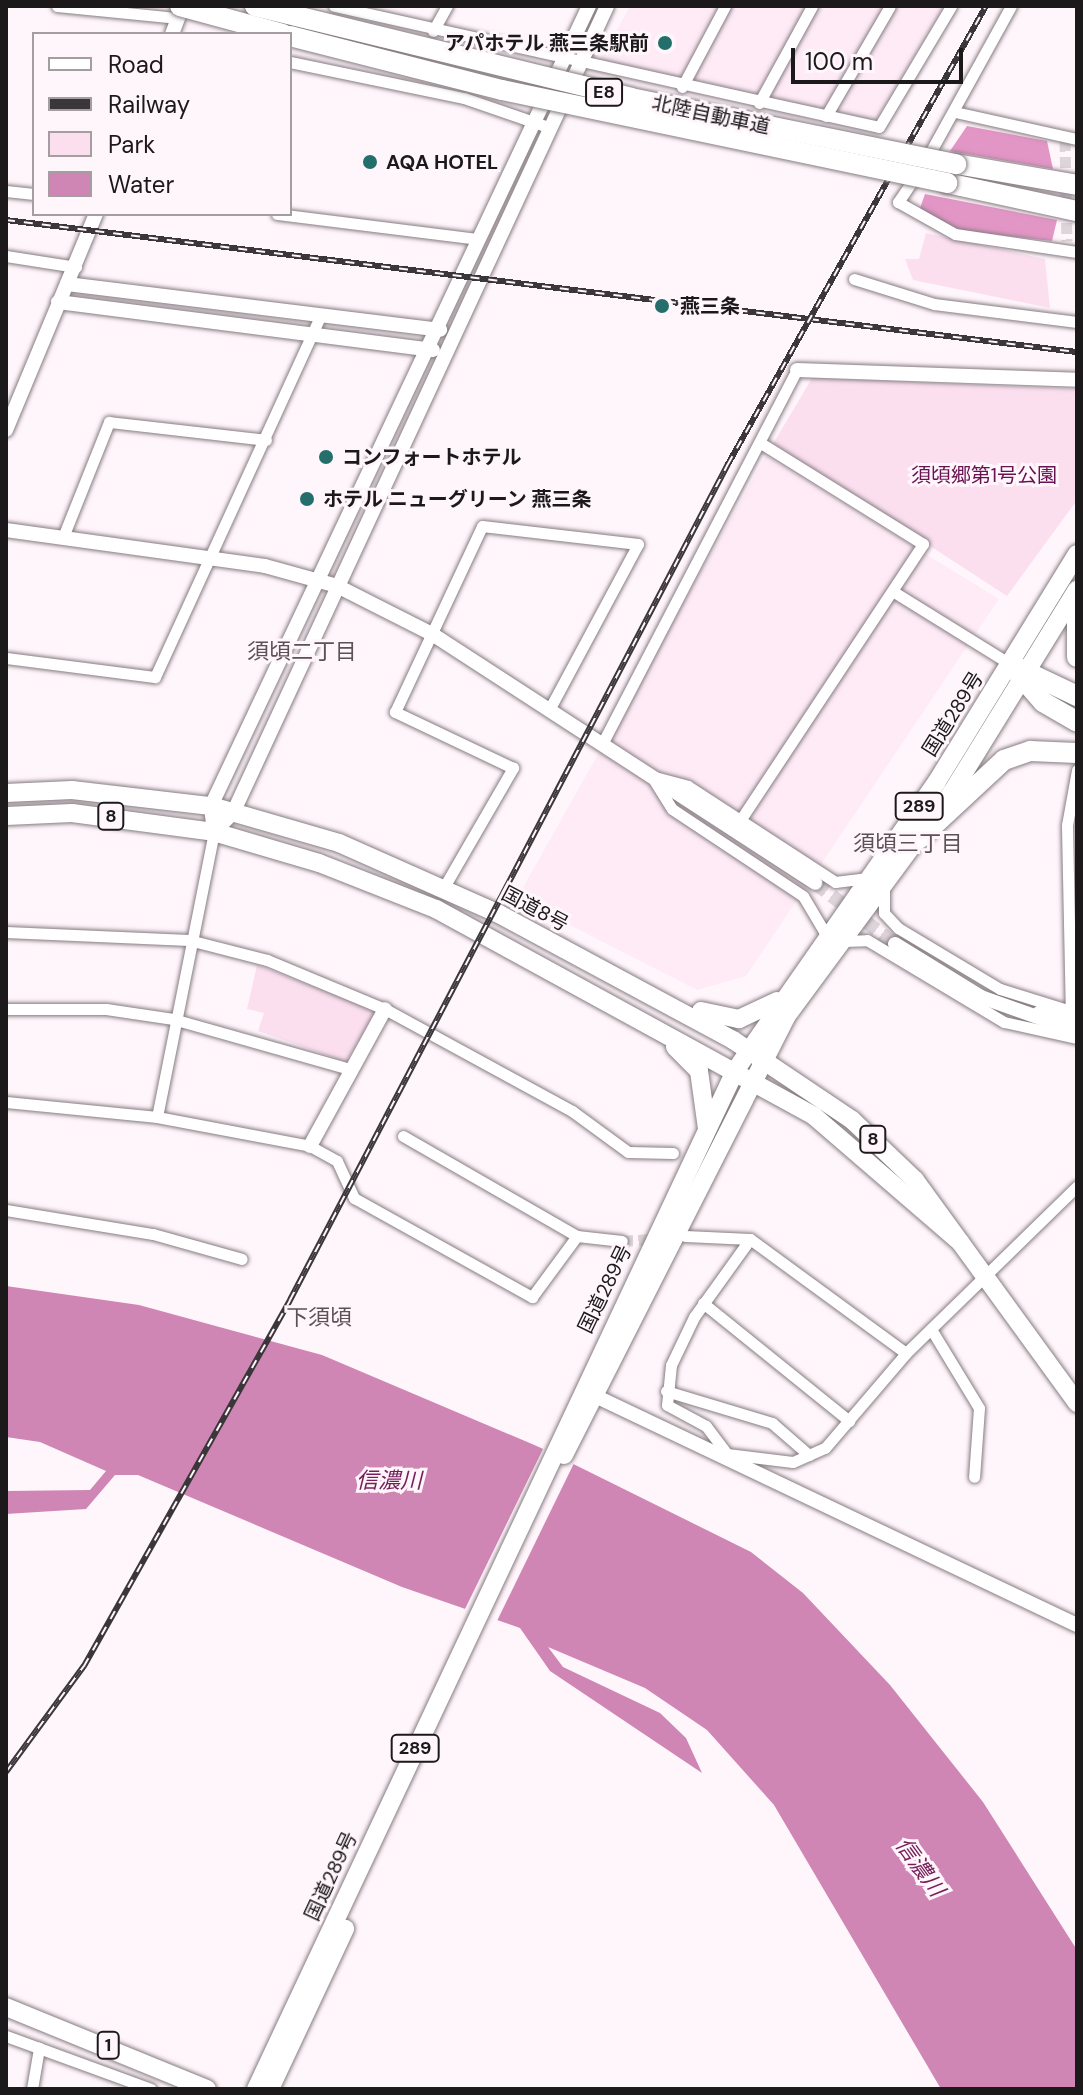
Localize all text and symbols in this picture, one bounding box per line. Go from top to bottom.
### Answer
place label: アパホテル 燕三条駅前 [444,31,649,55]
legend [32,32,292,216]
scale bar [795,32,967,82]
marker: アパホテル 燕三条駅前 [656,34,674,52]
text: 100 m [805,46,873,77]
text: Road [108,49,164,80]
road number: E8 [584,78,624,106]
text: Railway [108,89,190,120]
street label: 北陸自動車道 [650,91,772,139]
text: Park [108,129,155,160]
place label: AQA HOTEL [386,150,498,174]
marker: AQA HOTEL [361,153,379,171]
text: Water [108,169,174,200]
place label: 燕三条 [680,294,740,318]
marker: 燕三条 [651,295,673,317]
place label: コンフォートホテル [342,445,522,469]
marker: コンフォートホテル [317,448,335,466]
park label: 須頃郷第1号公園 [911,463,1057,487]
place label: ホテル ニューグリーン 燕三条 [323,487,592,511]
marker: ホテル ニューグリーン 燕三条 [298,490,316,508]
district label: 須頃二丁目 [247,639,357,665]
street label: 国道289号 [918,667,988,761]
road number: 289 [893,792,945,820]
road number: 8 [97,802,125,830]
district label: 須頃三丁目 [853,831,963,857]
street label: 国道8号 [498,881,572,937]
road number: 8 [859,1125,887,1153]
street label: 国道289号 [573,1241,637,1337]
district label: 下須頃 [286,1305,352,1331]
water label: 信濃川 [356,1468,422,1494]
road number: 289 [389,1734,441,1762]
street label: 国道289号 [300,1828,362,1924]
water label: 信濃川 [890,1833,950,1901]
road number: 1 [96,2031,120,2059]

